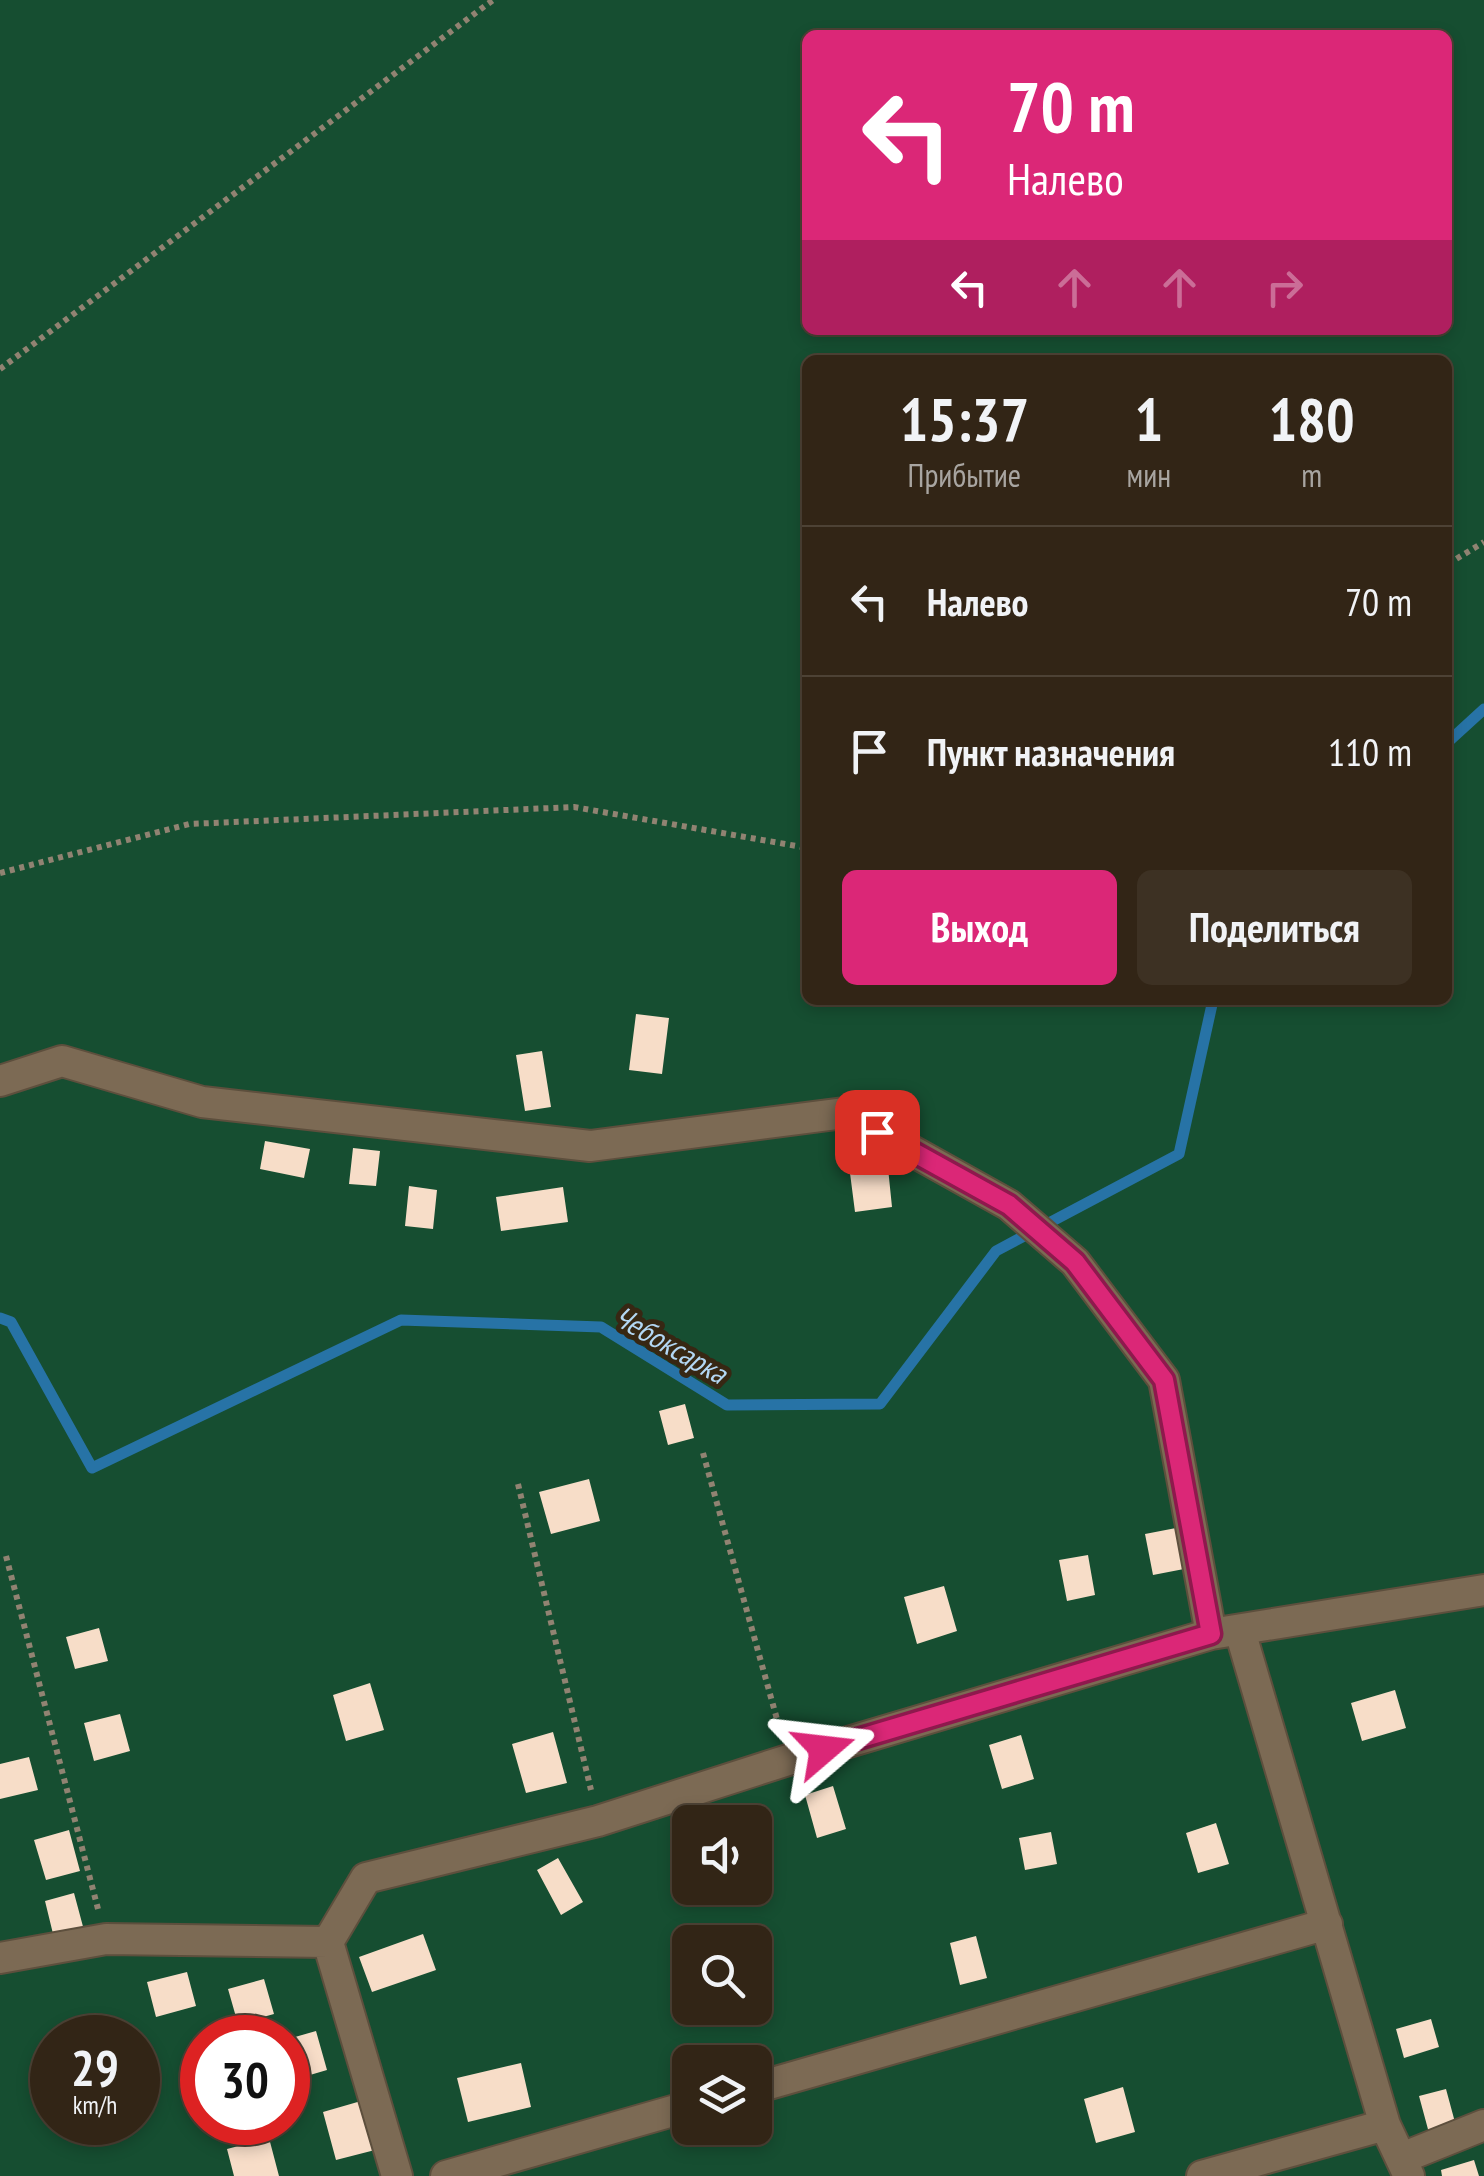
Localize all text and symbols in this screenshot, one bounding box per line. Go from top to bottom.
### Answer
text: 70 m [1007,61,1135,151]
icon: left [842,70,972,200]
text: Налево [1007,149,1124,207]
icon: left [942,260,997,315]
icon: ahead [1047,260,1102,315]
icon: ahead [1152,260,1207,315]
icon: right [1257,260,1312,315]
text: 15:37 [899,380,1029,458]
text: 1 [1135,380,1163,458]
text: 180 [1269,380,1355,458]
text: Прибытие [908,454,1021,496]
text: мин [1127,454,1171,496]
text: m [1301,454,1322,496]
icon: left [842,574,897,629]
text: Налево [927,577,1028,626]
text: 70 m [1345,577,1412,626]
icon: arrive [842,724,897,779]
text: Пункт назначения [927,727,1175,776]
text: 110 m [1328,727,1412,776]
button: Выход [842,870,1117,985]
button: Поделиться [1137,870,1412,985]
pin [835,1090,920,1175]
icon: arrive [850,1105,905,1160]
water label: Чебоксарка [608,1296,736,1393]
position arrow [772,1697,876,1801]
map controls [672,1805,772,2145]
button: sound [672,1805,772,1905]
button: search [672,1925,772,2025]
speed limit sign: 30 [180,2015,310,2145]
text: 29 [71,2035,119,2100]
button: layers [672,2045,772,2145]
text: km/h [73,2089,117,2121]

